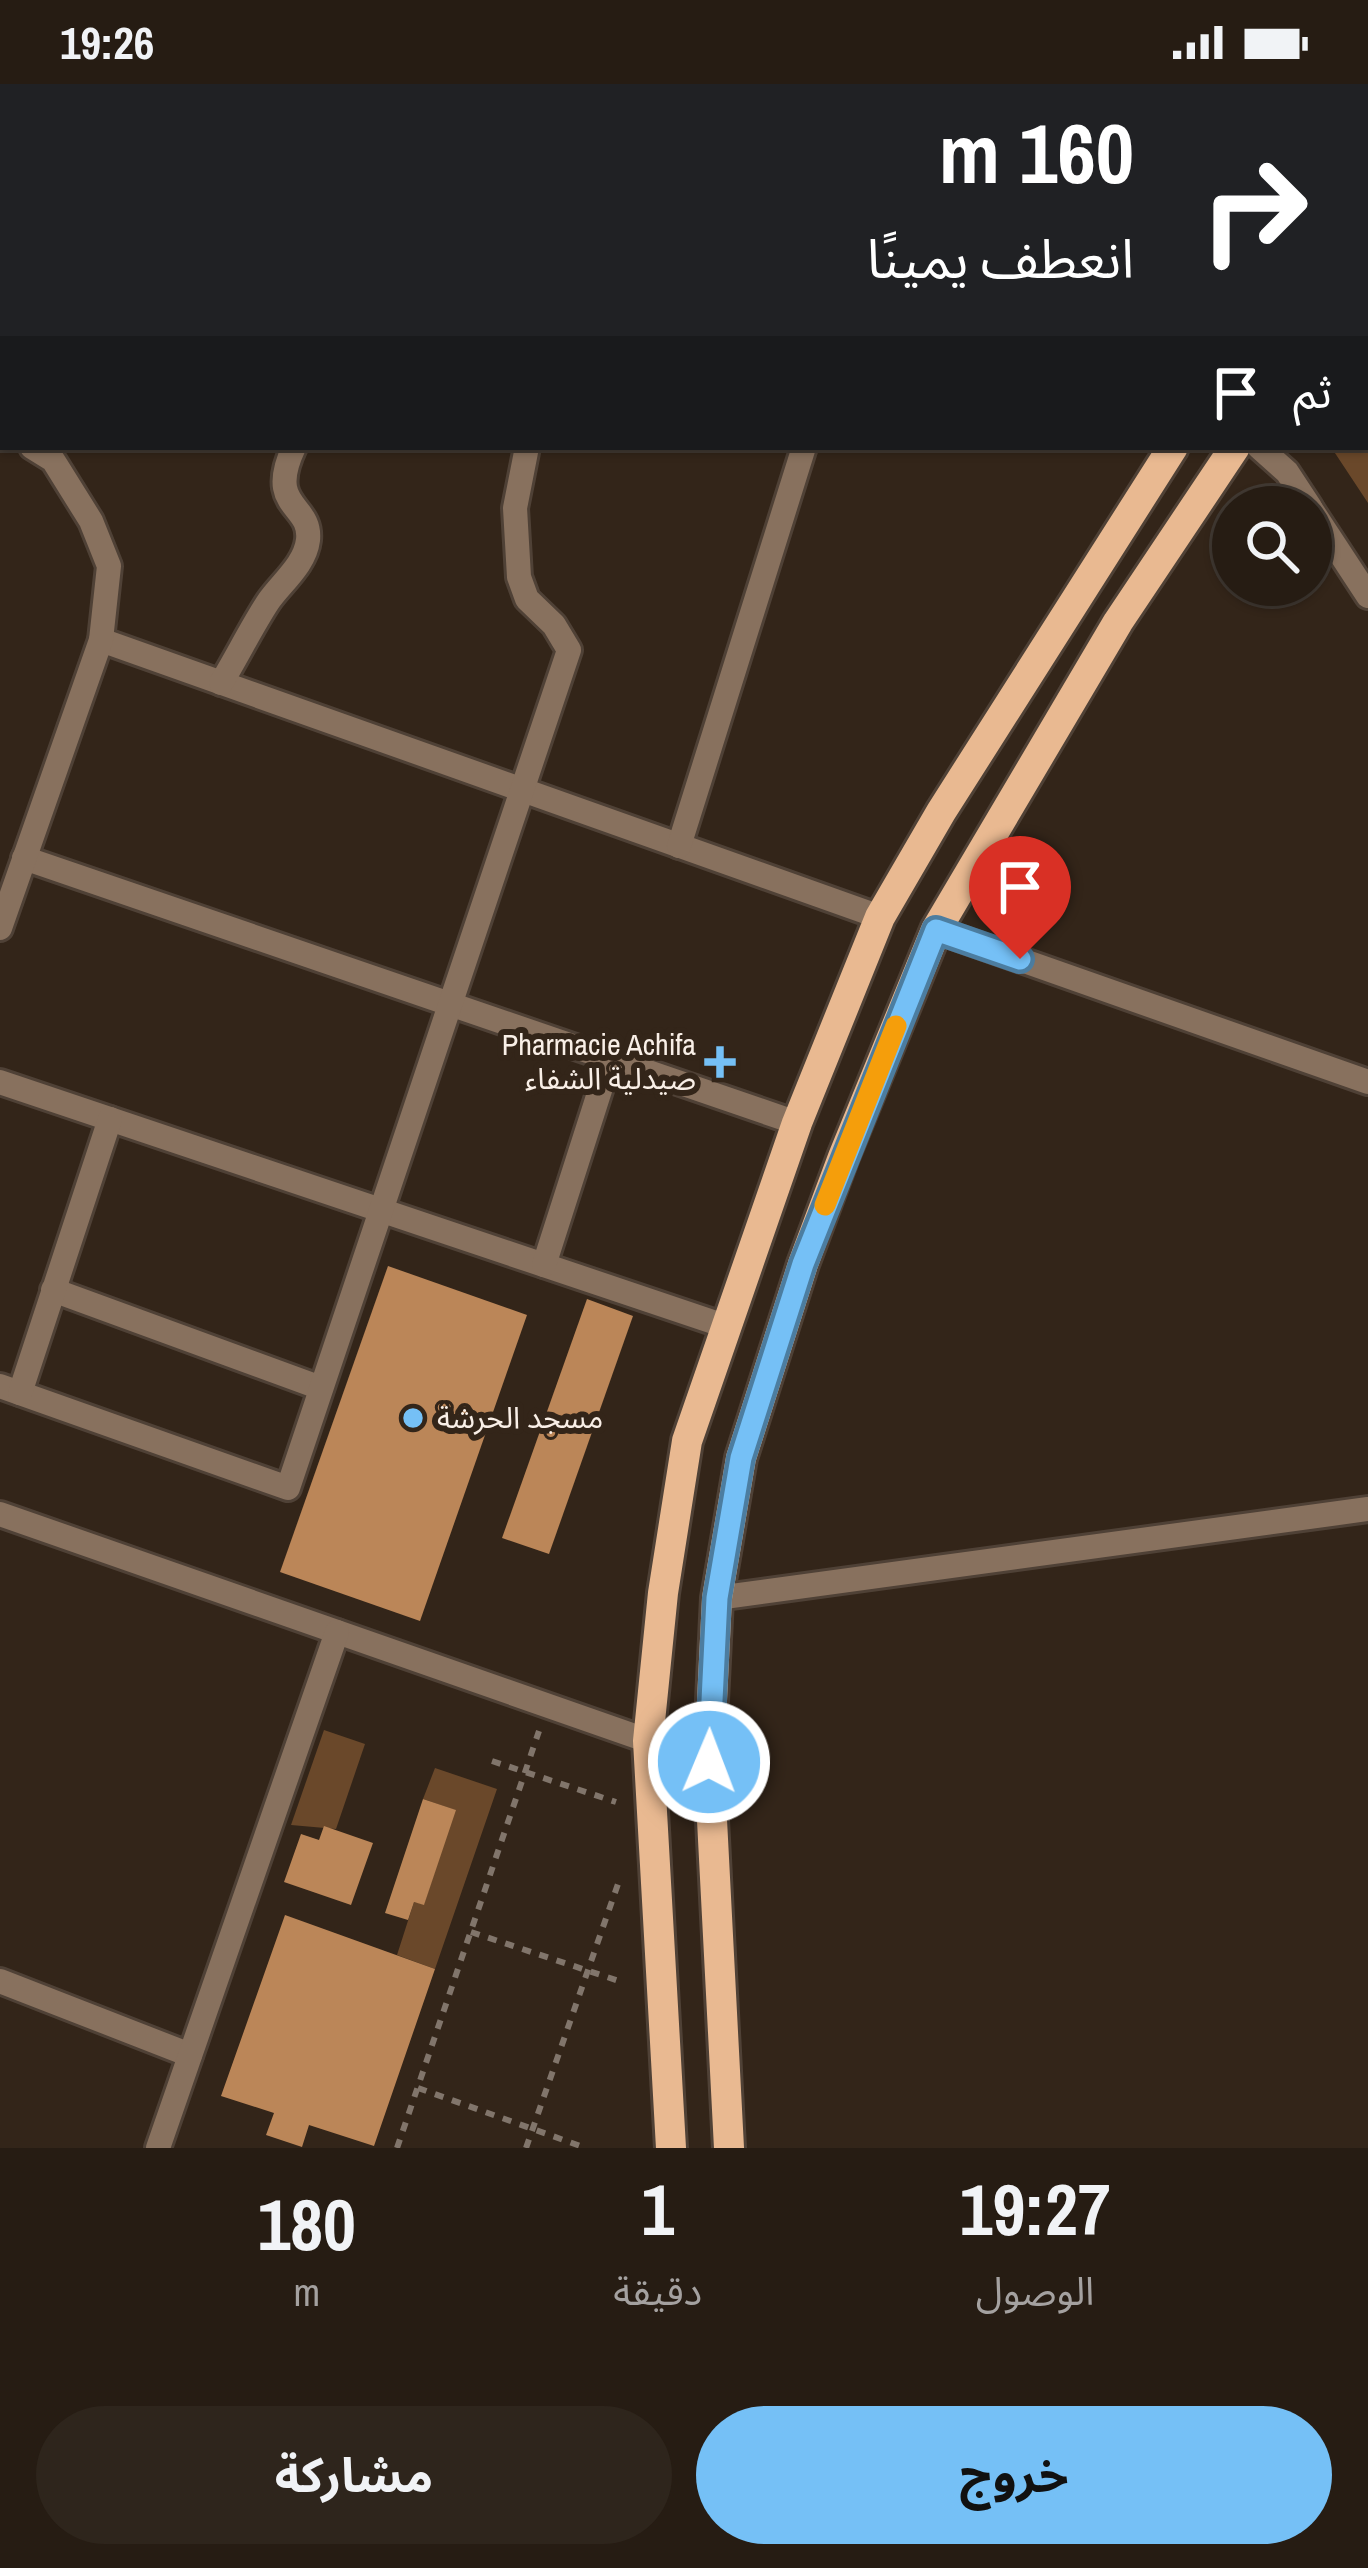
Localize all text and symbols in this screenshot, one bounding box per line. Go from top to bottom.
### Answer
text: 19:26 [60,12,154,73]
text: 160 m [939,96,1134,209]
icon: right [1176,132,1332,288]
text: انعطف يمينًا [867,222,1134,295]
icon: arrive [1203,360,1269,426]
text: ثم [1293,361,1332,422]
map controls [1212,486,1332,606]
button: search [1212,486,1332,606]
pin [969,836,1071,959]
icon: arrive [987,854,1053,920]
place label: Pharmacie Achifa صيدلية الشفاء [502,1024,696,1098]
marker: Pharmacie Achifa صيدلية الشفاء [707,1049,733,1075]
place label: مسجد الحرشة [437,1397,603,1437]
marker: مسجد الحرشة [400,1405,426,1431]
position arrow [646,1699,772,1825]
text: 1 [641,2160,674,2257]
text: 19:27 [960,2160,1111,2257]
text: 180 [257,2175,356,2272]
text: دقيقة [613,2265,702,2317]
text: الوصول [976,2265,1094,2317]
text: m [293,2266,320,2318]
button: مشاركة [36,2406,672,2544]
button: خروج [696,2406,1332,2544]

